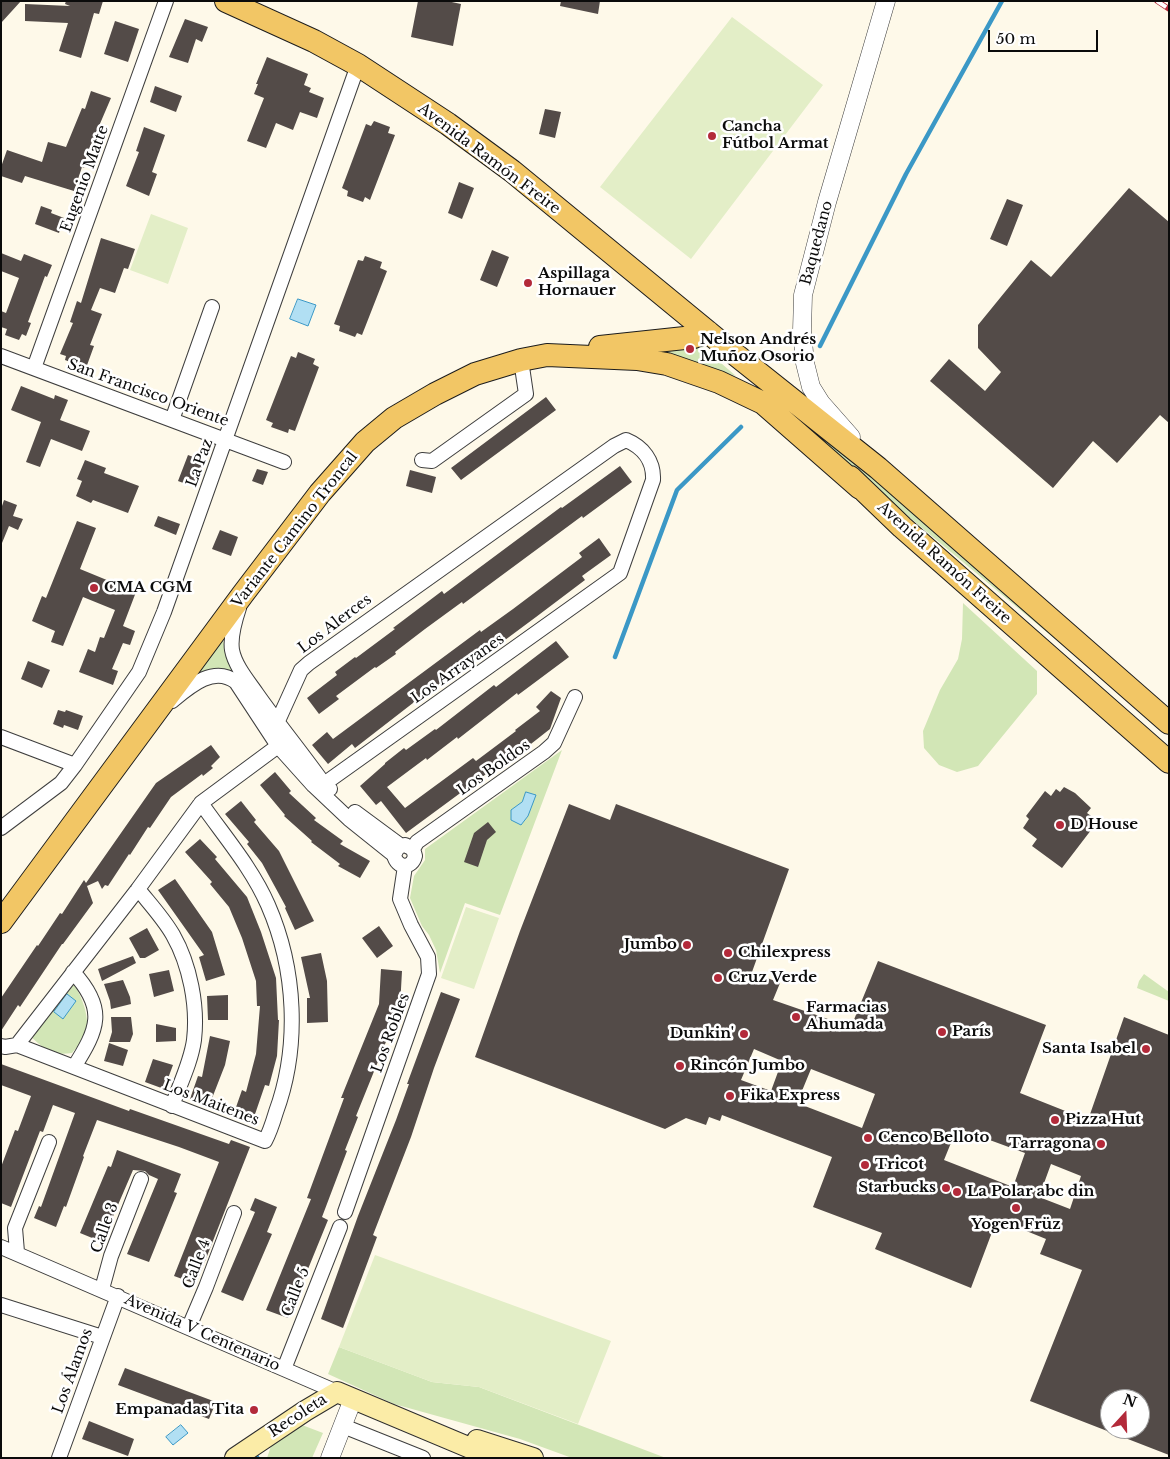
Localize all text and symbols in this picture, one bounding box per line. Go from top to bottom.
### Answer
scale bar [990,20,1100,52]
text: 50 m [996,29,1036,48]
street label: Avenida Ramón Freire [414,100,564,218]
place label: Cancha Fútbol Armat [722,118,829,153]
street label: Eugenio Matte [57,123,113,235]
marker: Cancha Fútbol Armat [706,130,718,142]
street label: Baquedano [797,199,837,287]
place label: Aspillaga Hornauer [538,265,616,300]
marker: Aspillaga Hornauer [522,277,534,289]
place label: Nelson Andrés Muñoz Osorio [700,331,816,366]
marker: Nelson Andrés Muñoz Osorio [684,343,696,355]
street label: San Francisco Oriente [65,355,231,431]
street label: La Paz [183,436,217,490]
street label: Variante Camino Troncal [228,448,362,612]
street label: Avenida Ramón Freire [874,498,1014,628]
place label: CMA CGM [104,579,192,597]
marker: CMA CGM [88,582,100,594]
street label: Los Alerces [295,591,375,657]
street label: Los Arrayanes [408,630,508,708]
street label: Los Boldos [454,736,534,800]
place label: D House [1070,816,1138,834]
marker: D House [1054,819,1066,831]
place label: Jumbo [624,936,677,954]
marker: Jumbo [681,939,693,951]
place label: Chilexpress [738,944,831,962]
marker: Chilexpress [722,947,734,959]
place label: Cruz Verde [728,969,817,987]
marker: Cruz Verde [712,972,724,984]
street label: Los Robles [368,991,414,1075]
place label: Farmacias Ahumada [806,999,887,1034]
marker: Farmacias Ahumada [790,1011,802,1023]
place label: París [952,1023,991,1041]
place label: Dunkin' [670,1025,734,1043]
marker: París [936,1026,948,1038]
marker: Dunkin' [738,1028,750,1040]
place label: Santa Isabel [1042,1040,1136,1058]
marker: Santa Isabel [1140,1043,1152,1055]
place label: Rincón Jumbo [690,1057,805,1075]
marker: Rincón Jumbo [674,1060,686,1072]
street label: Los Maitenes [160,1076,262,1130]
place label: Fika Express [740,1087,840,1105]
marker: Fika Express [724,1090,736,1102]
place label: Pizza Hut [1065,1111,1141,1129]
marker: Pizza Hut [1049,1114,1061,1126]
place label: Cenco Belloto [878,1129,989,1147]
marker: Cenco Belloto [862,1132,874,1144]
place label: Tarragona [1008,1135,1091,1153]
marker: Tarragona [1095,1138,1107,1150]
place label: Tricot [875,1156,924,1174]
marker: Tricot [859,1159,871,1171]
place label: Starbucks [858,1179,936,1197]
marker: Starbucks [940,1182,952,1194]
place label: La Polar abc din [967,1183,1094,1201]
marker: La Polar abc din [951,1186,963,1198]
street label: Calle 3 [88,1200,122,1256]
marker: Yogen Früz [1010,1202,1022,1214]
place label: Yogen Früz [971,1216,1061,1234]
street label: Calle 4 [179,1237,215,1291]
street label: Calle 5 [278,1265,314,1319]
street label: Avenida V Centenario [121,1291,283,1375]
street label: Los Álamos [49,1326,97,1416]
north arrow [1100,1389,1150,1439]
text: N [1121,1390,1139,1412]
street label: Recoleta [266,1391,330,1441]
place label: Empanadas Tita [115,1401,244,1419]
marker: Empanadas Tita [248,1404,260,1416]

